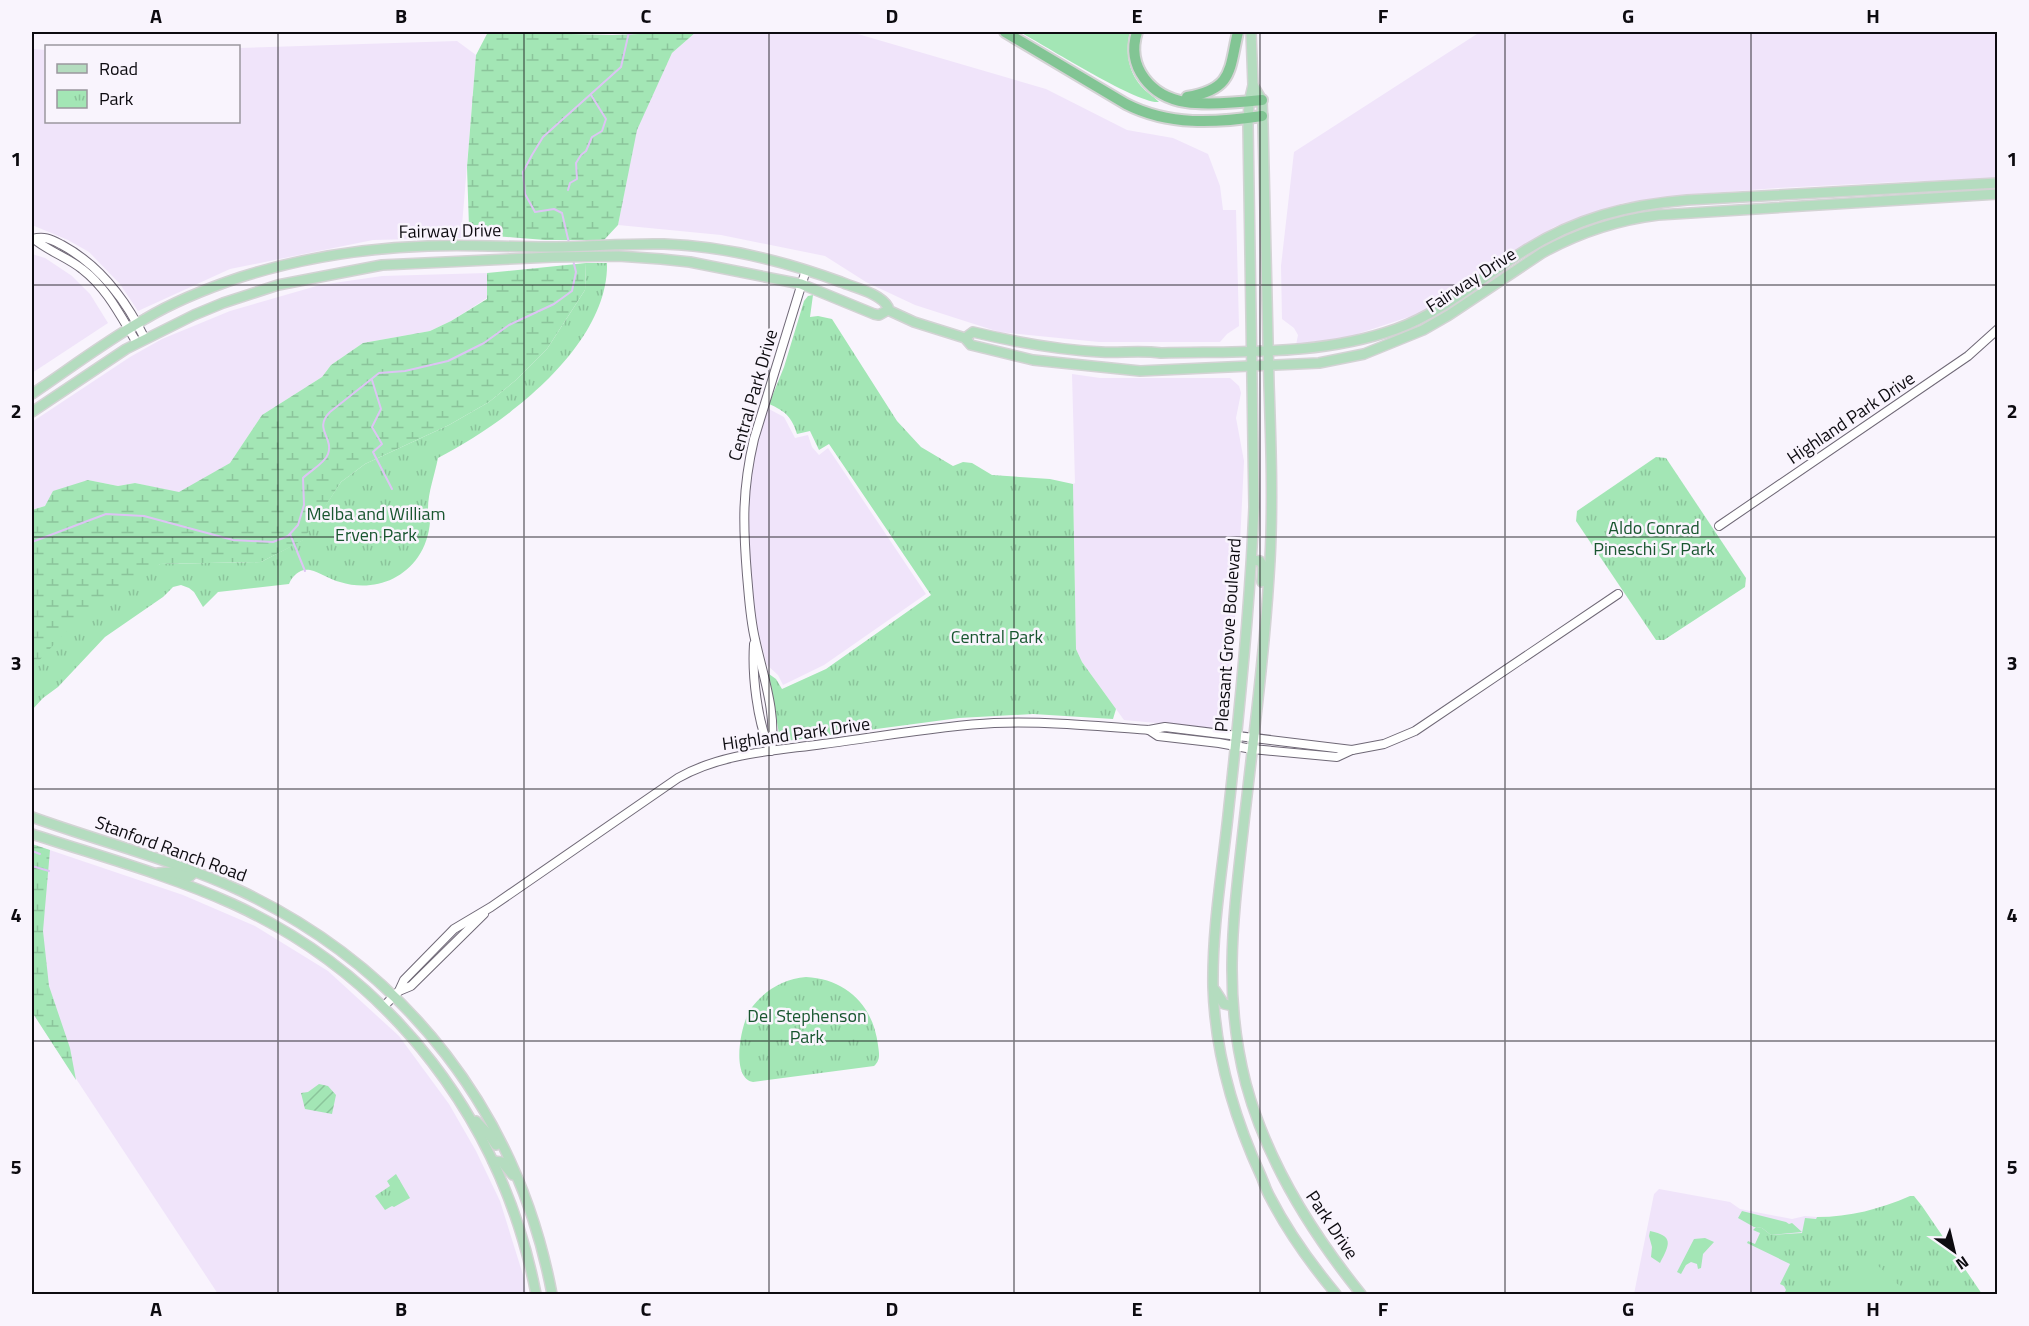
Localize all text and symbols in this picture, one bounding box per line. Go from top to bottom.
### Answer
text: A [150,0,162,31]
text: B [395,0,407,31]
text: C [641,0,652,31]
text: D [886,0,898,31]
text: E [1131,0,1143,31]
text: F [1378,0,1389,31]
text: G [1622,0,1634,31]
text: H [1866,0,1880,31]
legend [45,45,240,123]
text: Road [99,55,138,82]
text: Park [99,85,134,112]
text: 1 [10,143,22,174]
text: 1 [2006,143,2018,174]
street label: Fairway Drive [398,216,502,245]
street label: Fairway Drive [1420,240,1521,319]
street label: Central Park Drive [721,326,784,464]
street label: Highland Park Drive [1781,365,1920,470]
text: 2 [10,395,22,426]
text: 2 [2006,395,2018,426]
park label: Melba and William Erven Park [306,500,446,548]
park label: Aldo Conrad Pineschi Sr Park [1593,514,1715,562]
street label: Pleasant Grove Boulevard [1207,537,1248,733]
park label: Central Park [951,623,1044,650]
text: 3 [10,647,22,678]
text: 3 [2006,647,2018,678]
street label: Highland Park Drive [720,710,872,757]
street label: Stanford Ranch Road [92,809,251,889]
text: 4 [10,899,22,930]
text: 4 [2006,899,2018,930]
park label: Del Stephenson Park [747,1002,867,1050]
text: 5 [10,1151,22,1182]
text: 5 [2006,1151,2018,1182]
street label: Park Drive [1299,1185,1365,1265]
north arrow [1924,1221,1984,1281]
text: N [1951,1250,1974,1276]
text: A [150,1293,162,1324]
text: B [395,1293,407,1324]
text: C [641,1293,652,1324]
text: D [886,1293,898,1324]
text: E [1131,1293,1143,1324]
text: F [1378,1293,1389,1324]
text: G [1622,1293,1634,1324]
text: H [1866,1293,1880,1324]

